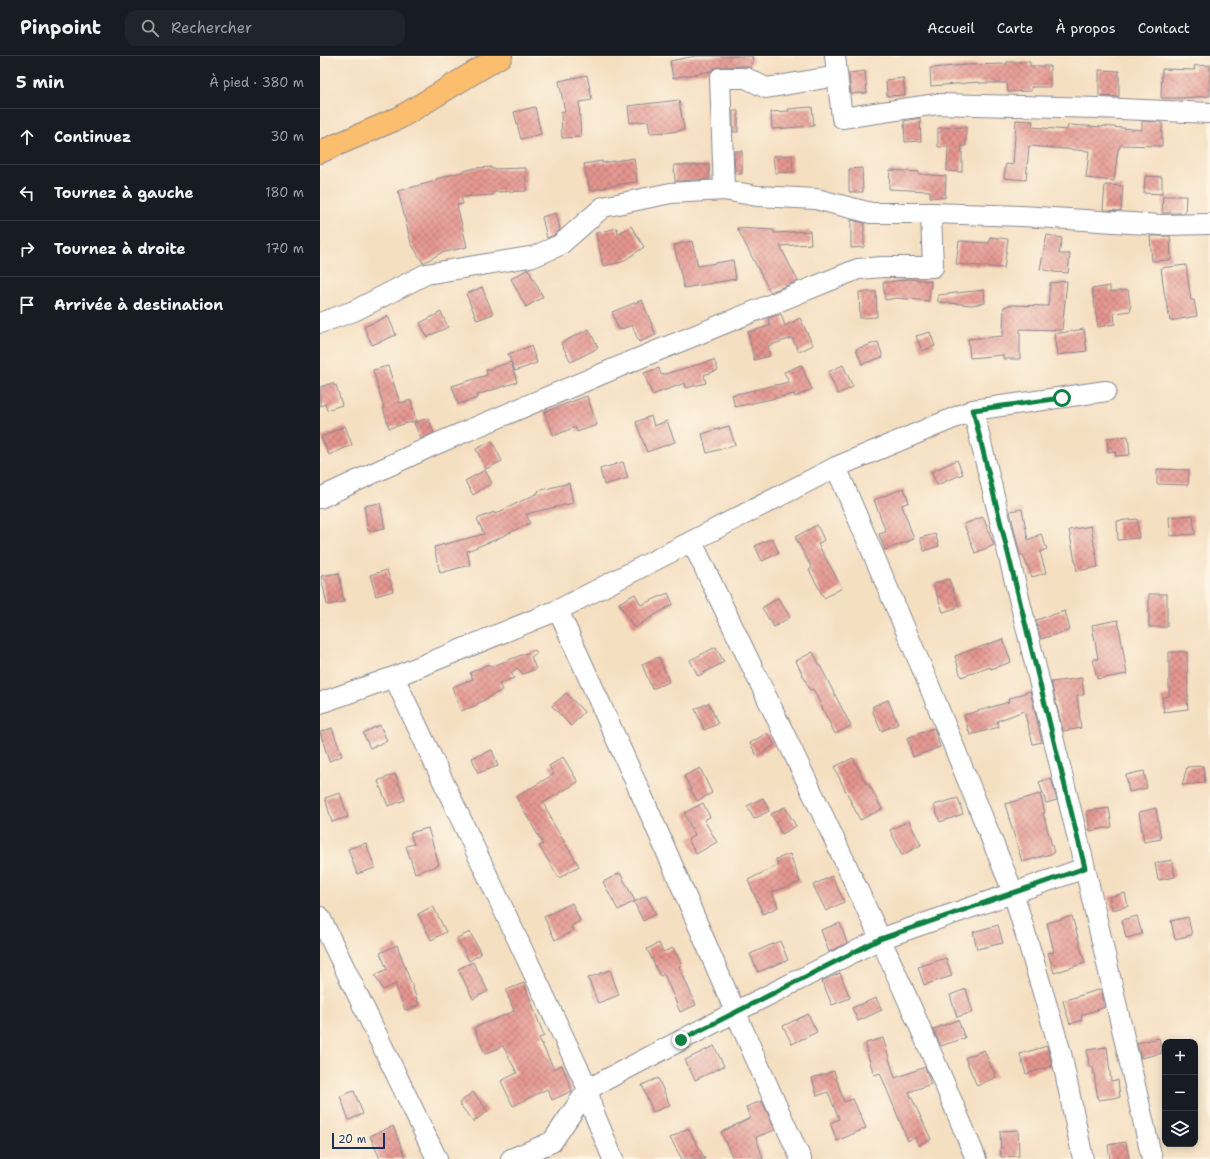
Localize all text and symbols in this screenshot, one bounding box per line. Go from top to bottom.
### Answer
search box [125,10,405,46]
text: Pinpoint [20,15,101,40]
icon: search [139,17,161,39]
text: Rechercher [171,18,252,38]
text: Accueil [927,19,975,37]
text: Carte [997,19,1033,37]
text: À propos [1055,19,1116,37]
text: Contact [1138,19,1190,37]
text: 5 min [16,71,64,93]
text: À pied · 380 m [209,74,304,91]
icon: ahead [16,126,38,148]
text: Continuez [54,127,131,147]
text: 30 m [270,128,304,145]
icon: left [16,182,38,204]
text: Tournez à gauche [54,183,194,203]
text: 180 m [265,184,304,201]
icon: right [16,238,38,260]
text: Tournez à droite [54,239,186,259]
text: 170 m [266,240,304,257]
icon: arrive [16,294,38,316]
text: Arrivée à destination [54,295,223,315]
route start [1053,389,1071,407]
route end [672,1031,690,1049]
map controls [1162,1039,1198,1147]
button: + [1162,1039,1198,1075]
button: − [1162,1075,1198,1111]
button: layers [1162,1111,1198,1147]
scale bar [332,1131,385,1150]
text: 20 m [338,1132,366,1147]

